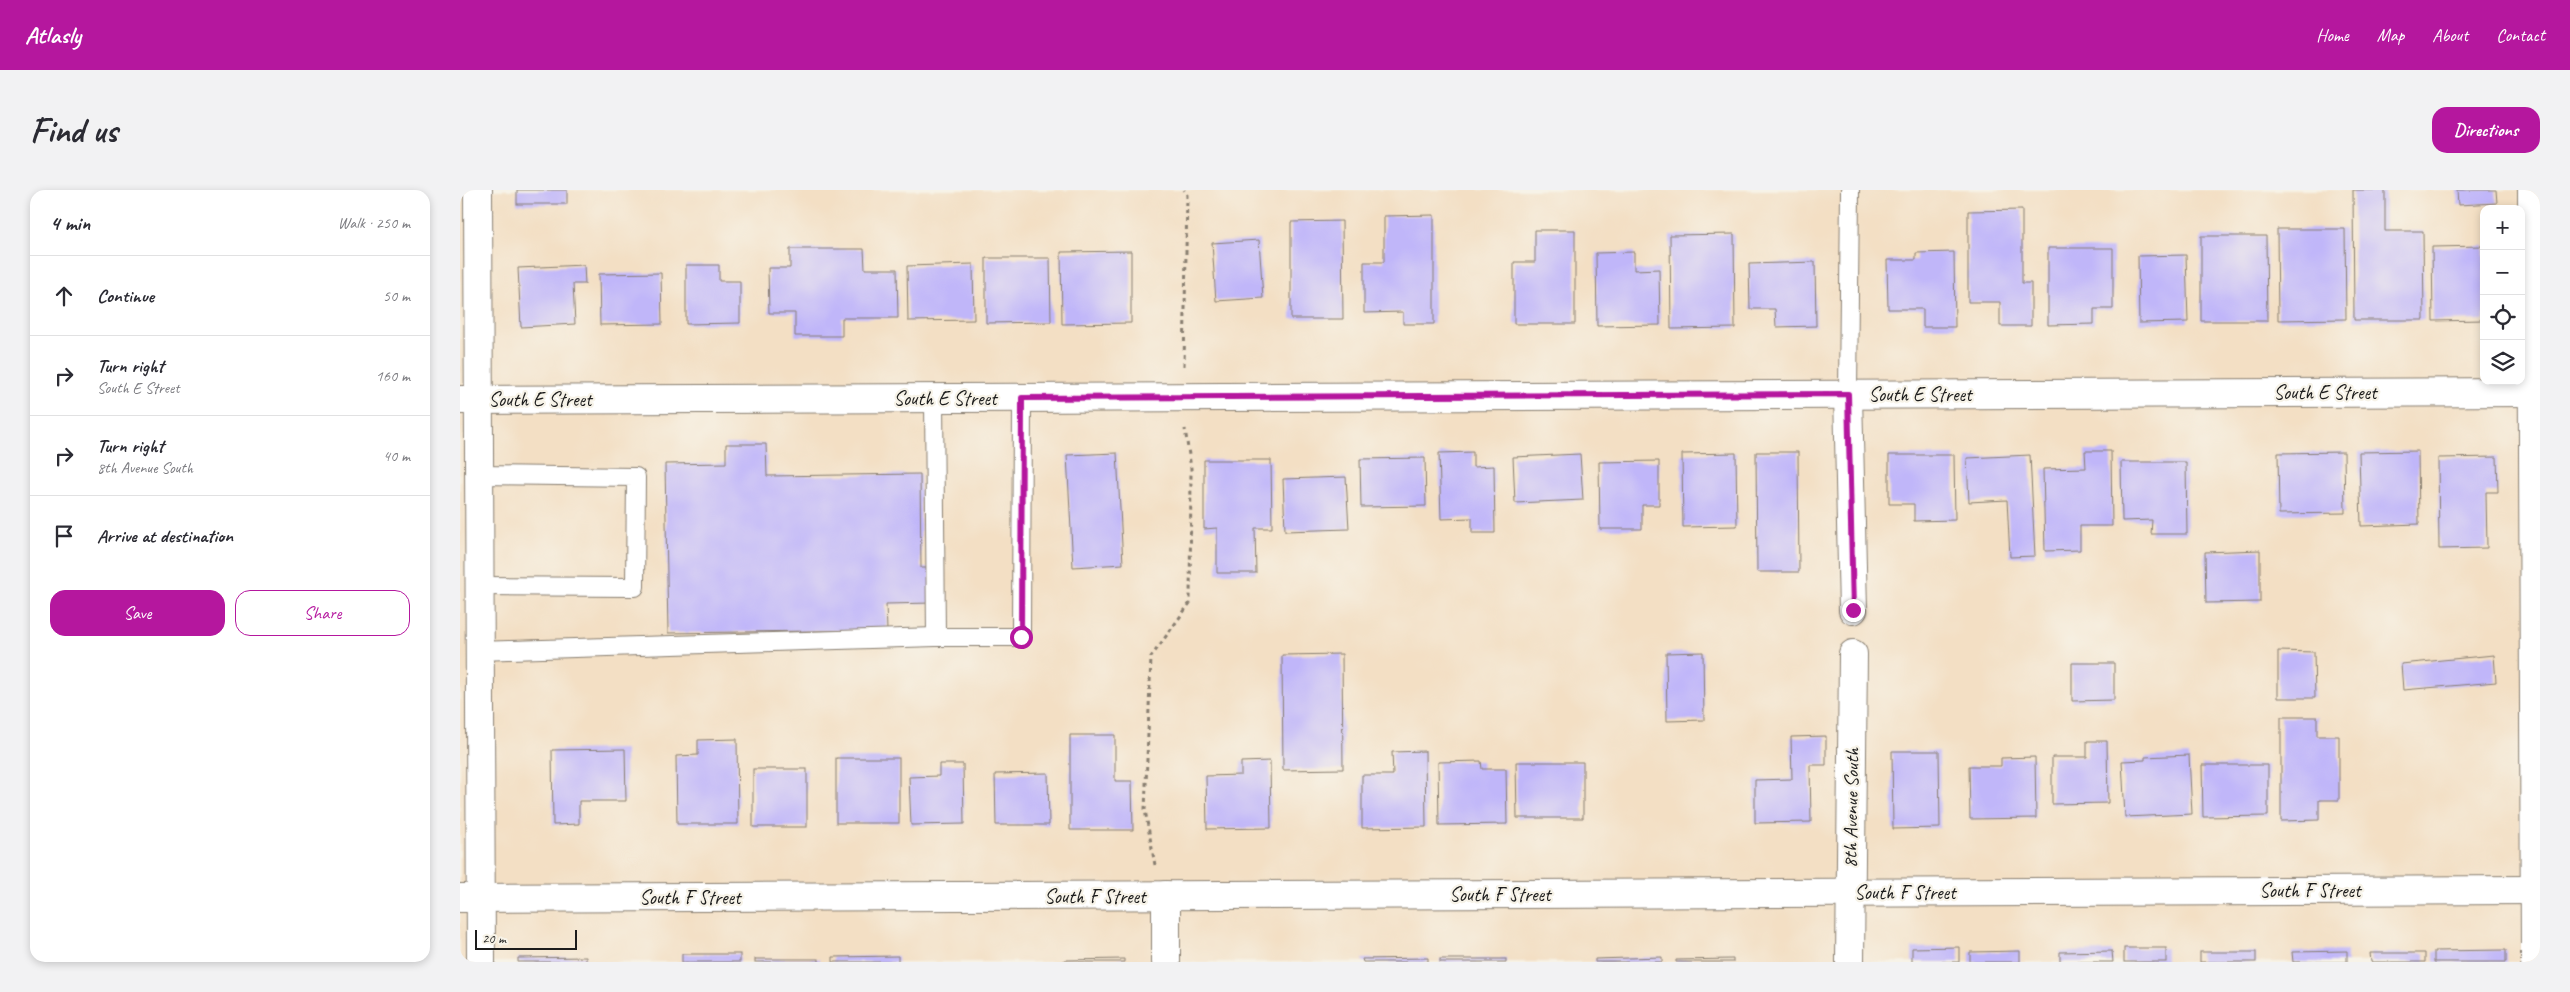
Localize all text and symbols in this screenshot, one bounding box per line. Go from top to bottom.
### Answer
text: Atlasly [25,20,81,50]
text: Home [2316,24,2349,46]
text: Map [2377,24,2404,46]
text: About [2432,24,2468,46]
text: Contact [2496,24,2545,46]
button: Directions [2432,107,2540,153]
text: Find us [30,108,117,153]
map controls [2480,205,2525,385]
button: + [2480,205,2525,250]
text: 4 min [50,210,90,236]
text: Walk · 250 m [338,213,410,233]
button: − [2480,250,2525,295]
icon: ahead [50,282,78,310]
text: Continue [97,284,154,308]
text: 50 m [383,286,410,306]
button: locate [2480,295,2525,340]
button: layers [2480,340,2525,385]
text: Turn right [97,354,164,378]
icon: right [50,362,78,390]
text: 160 m [376,366,410,386]
text: South E Street [97,378,179,398]
street label: South E Street [2273,380,2379,405]
street label: South E Street [1868,382,1974,407]
street label: South E Street [893,386,999,411]
street label: South E Street [488,387,594,412]
text: Turn right [97,434,164,458]
icon: right [50,442,78,470]
text: 40 m [383,446,410,466]
text: 8th Avenue South [97,458,193,478]
icon: arrive [50,522,78,550]
text: Arrive at destination [97,524,233,548]
button: Save [50,590,225,636]
button: Share [235,590,410,636]
route end [1842,599,1865,622]
route start [1010,626,1033,649]
street label: 8th Avenue South [1837,747,1865,868]
street label: South F Street [2259,878,2363,903]
street label: South F Street [1854,880,1958,905]
street label: South F Street [1449,882,1553,907]
street label: South F Street [1044,884,1148,909]
street label: South F Street [639,885,743,910]
scale bar [475,927,578,950]
text: 20 m [482,930,506,947]

